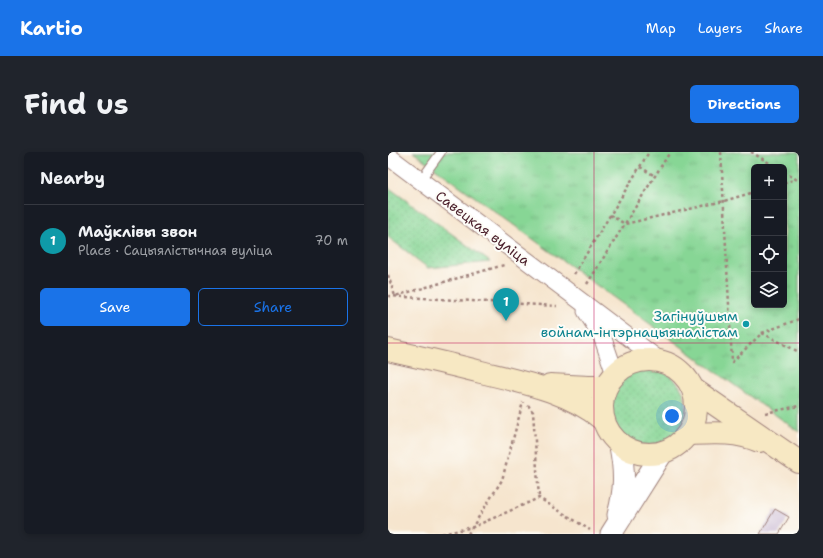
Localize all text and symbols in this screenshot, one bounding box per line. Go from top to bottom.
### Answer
text: Kartio [20,16,83,41]
text: Map [646,19,676,37]
text: Layers [698,19,742,37]
text: Share [764,19,803,37]
text: Find us [24,85,129,123]
button: Directions [690,85,799,123]
map controls [751,164,787,308]
button: + [751,164,787,200]
text: Nearby [40,167,105,189]
street label: Савецкая вуліца [432,187,534,270]
button: − [751,200,787,236]
text: Маўклівы звон [78,222,197,242]
text: 1 [50,232,56,249]
text: 70 m [314,232,348,249]
button: locate [751,236,787,272]
text: Place · Сацыялістычная вуліца [78,242,272,259]
button: layers [751,272,787,308]
button: Save [40,288,190,326]
button: Share [198,288,348,326]
pin: 1 [493,288,519,321]
place label: Загінуўшым войнам-інтэрнацыяналістам [541,307,738,341]
marker: Загінуўшым войнам-інтэрнацыяналістам [741,319,751,329]
your location [662,406,682,426]

